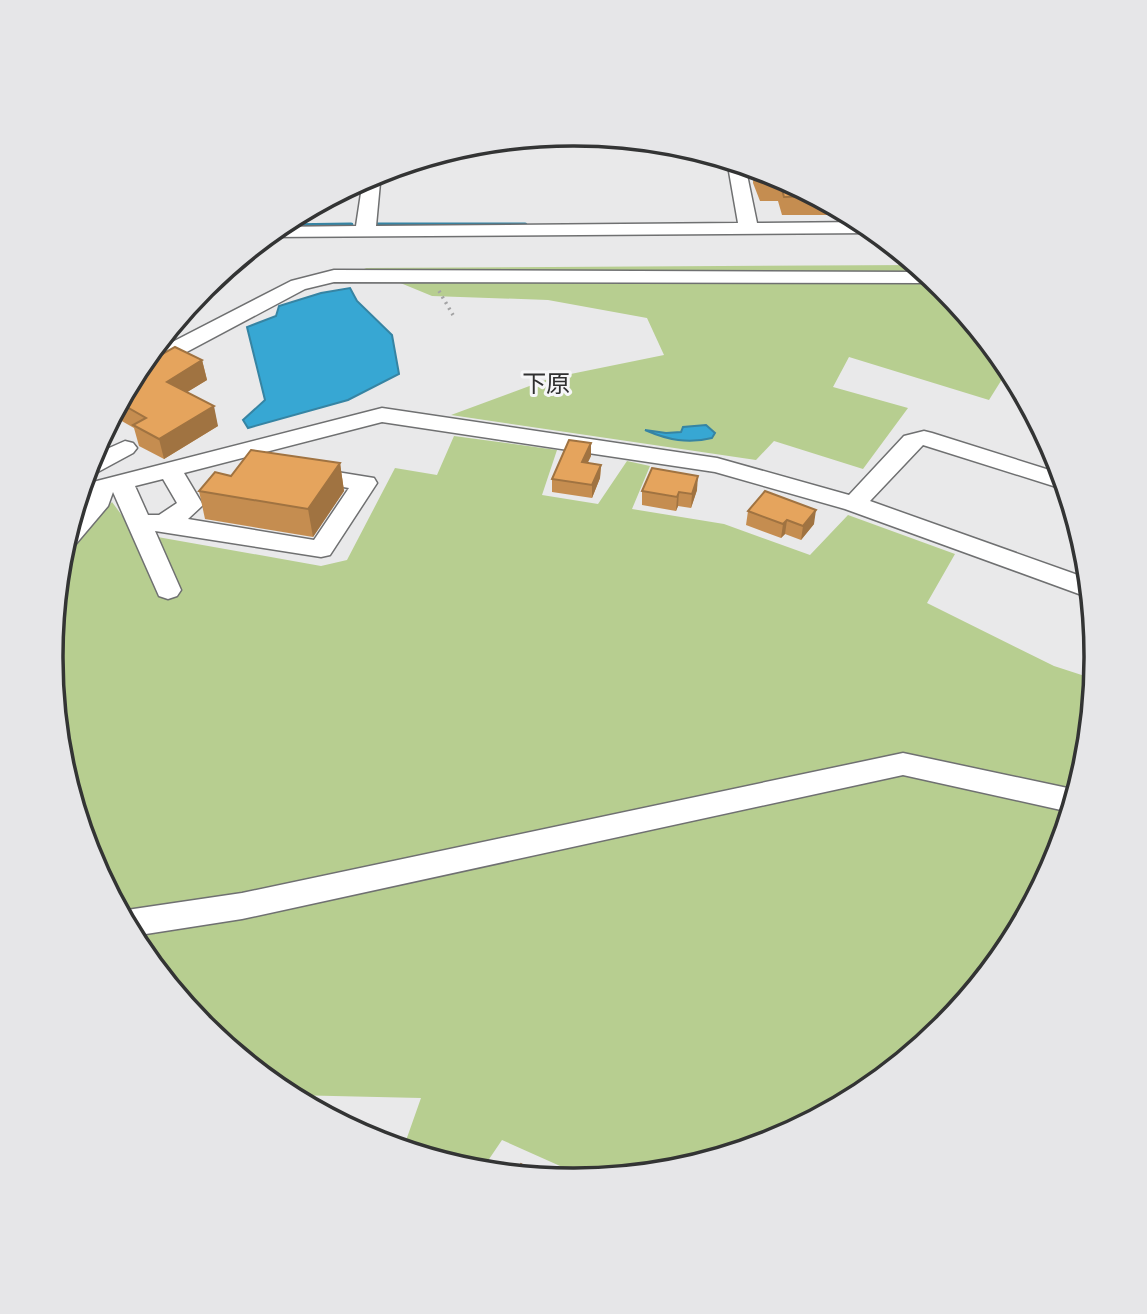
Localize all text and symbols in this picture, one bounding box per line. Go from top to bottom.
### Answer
district label: 下原 [522,370,570,398]

